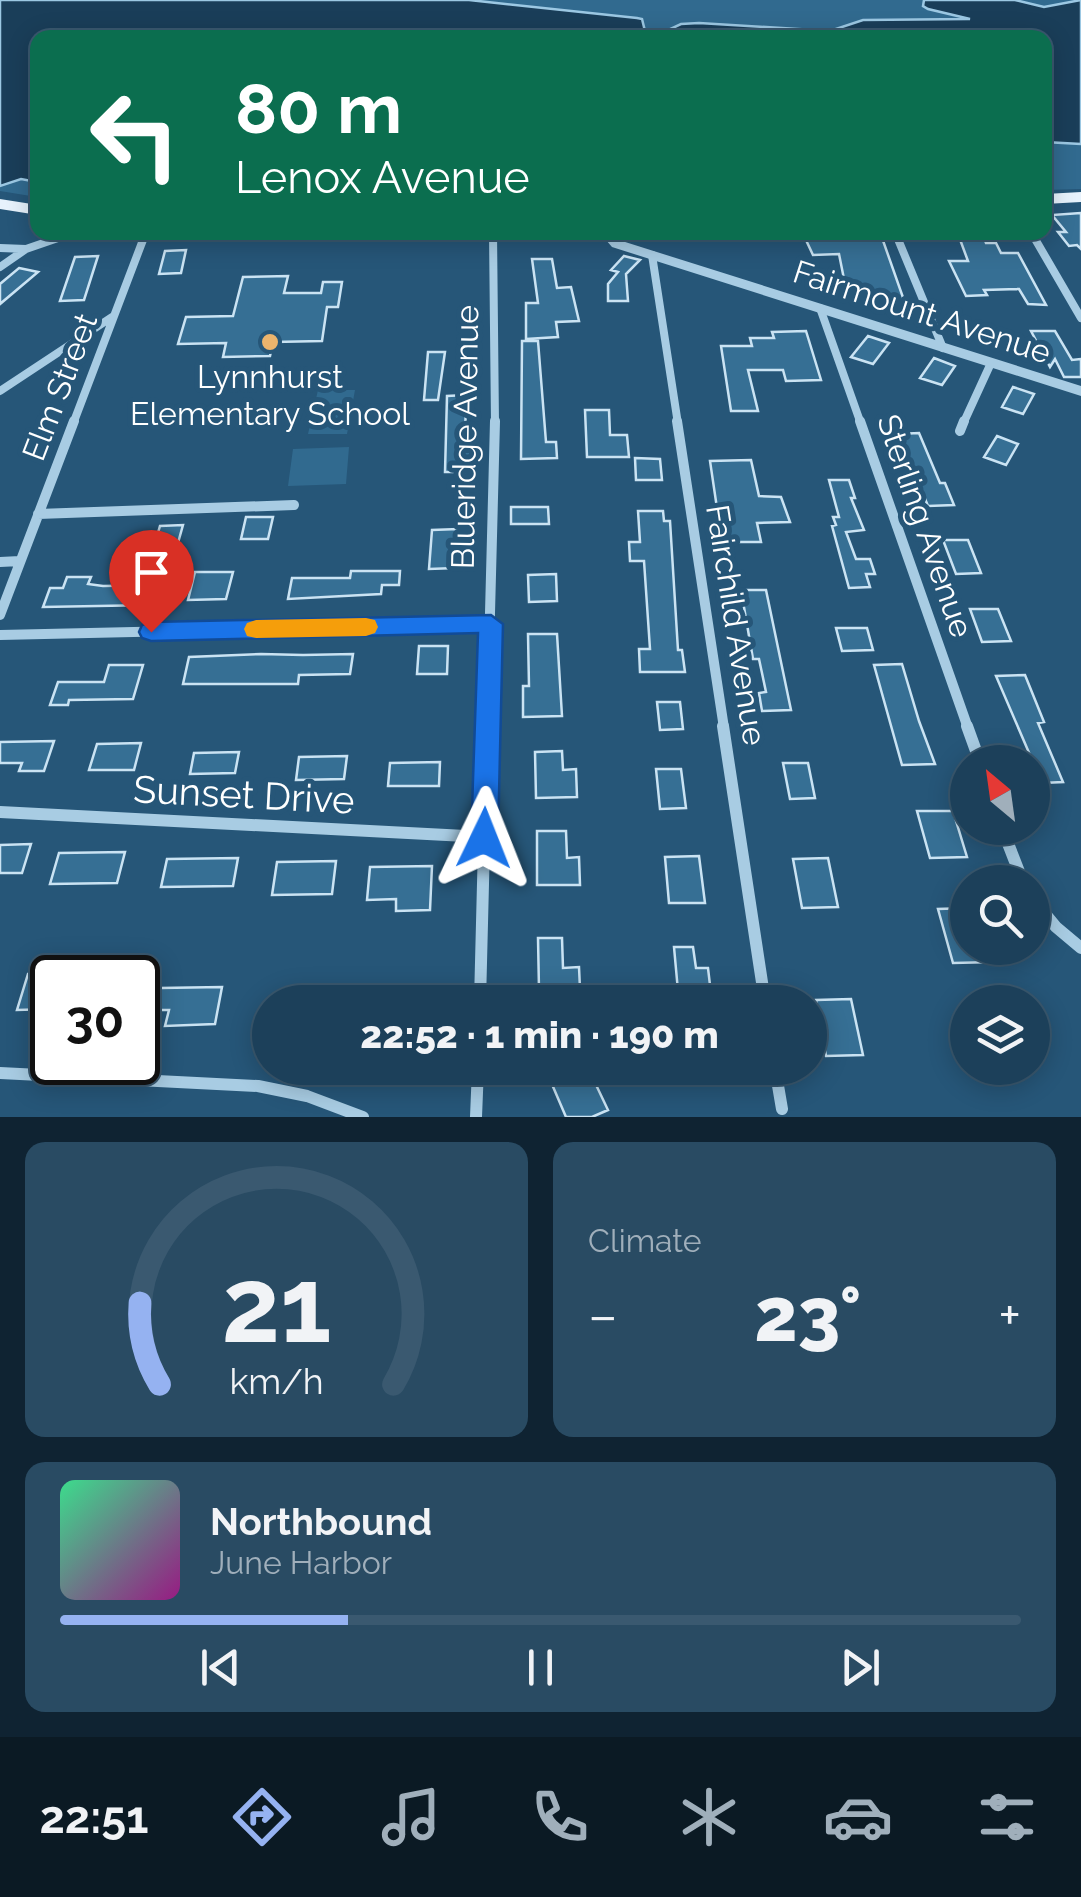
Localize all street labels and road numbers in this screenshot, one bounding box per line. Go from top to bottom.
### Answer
street label: Fairmount Avenue [789,252,1056,371]
street label: Blueridge Avenue [444,305,485,569]
street label: Elm Street [15,308,105,466]
street label: Sterling Avenue [870,410,981,642]
street label: Fairchild Avenue [699,502,774,748]
street label: Sunset Drive [132,766,356,823]

